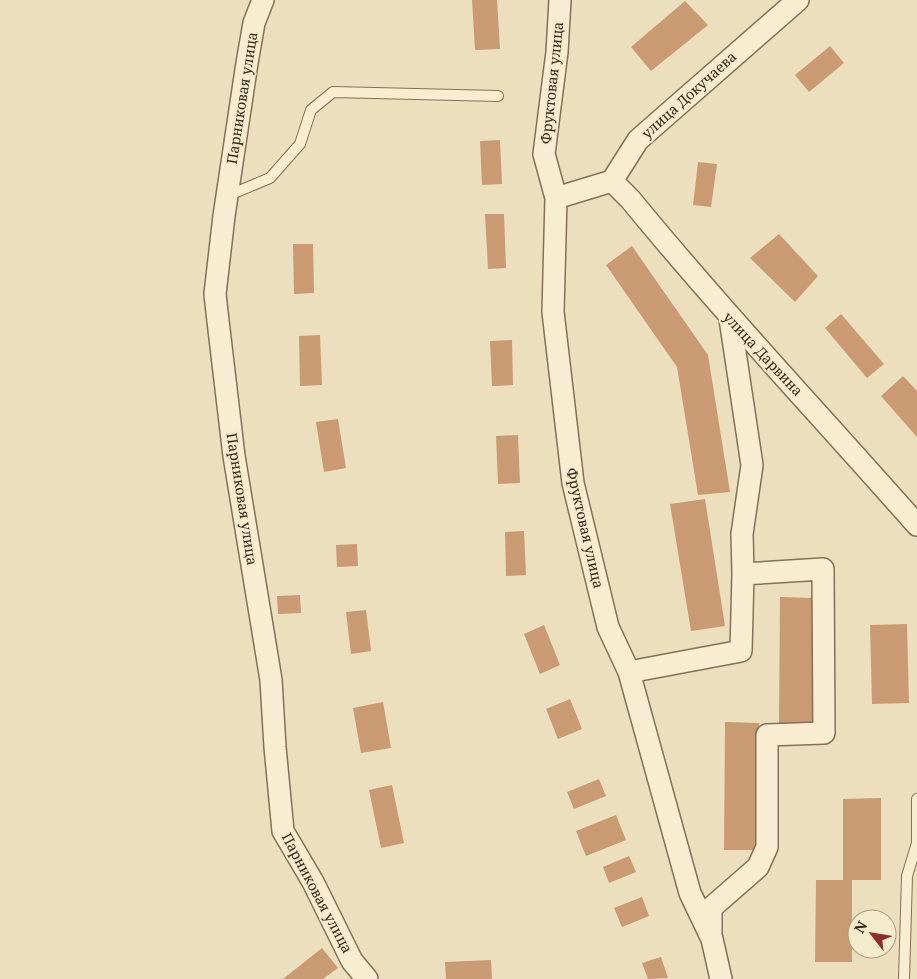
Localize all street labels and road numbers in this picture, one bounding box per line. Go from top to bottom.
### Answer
street label: Фруктовая улица [536,21,567,145]
street label: Парниковая улица [222,30,261,165]
street label: улица Докучаева [637,47,740,142]
street label: улица Дарвина [719,307,807,400]
street label: Парниковая улица [223,431,262,566]
street label: Фруктовая улица [562,466,609,590]
street label: Парниковая улица [278,829,357,956]

